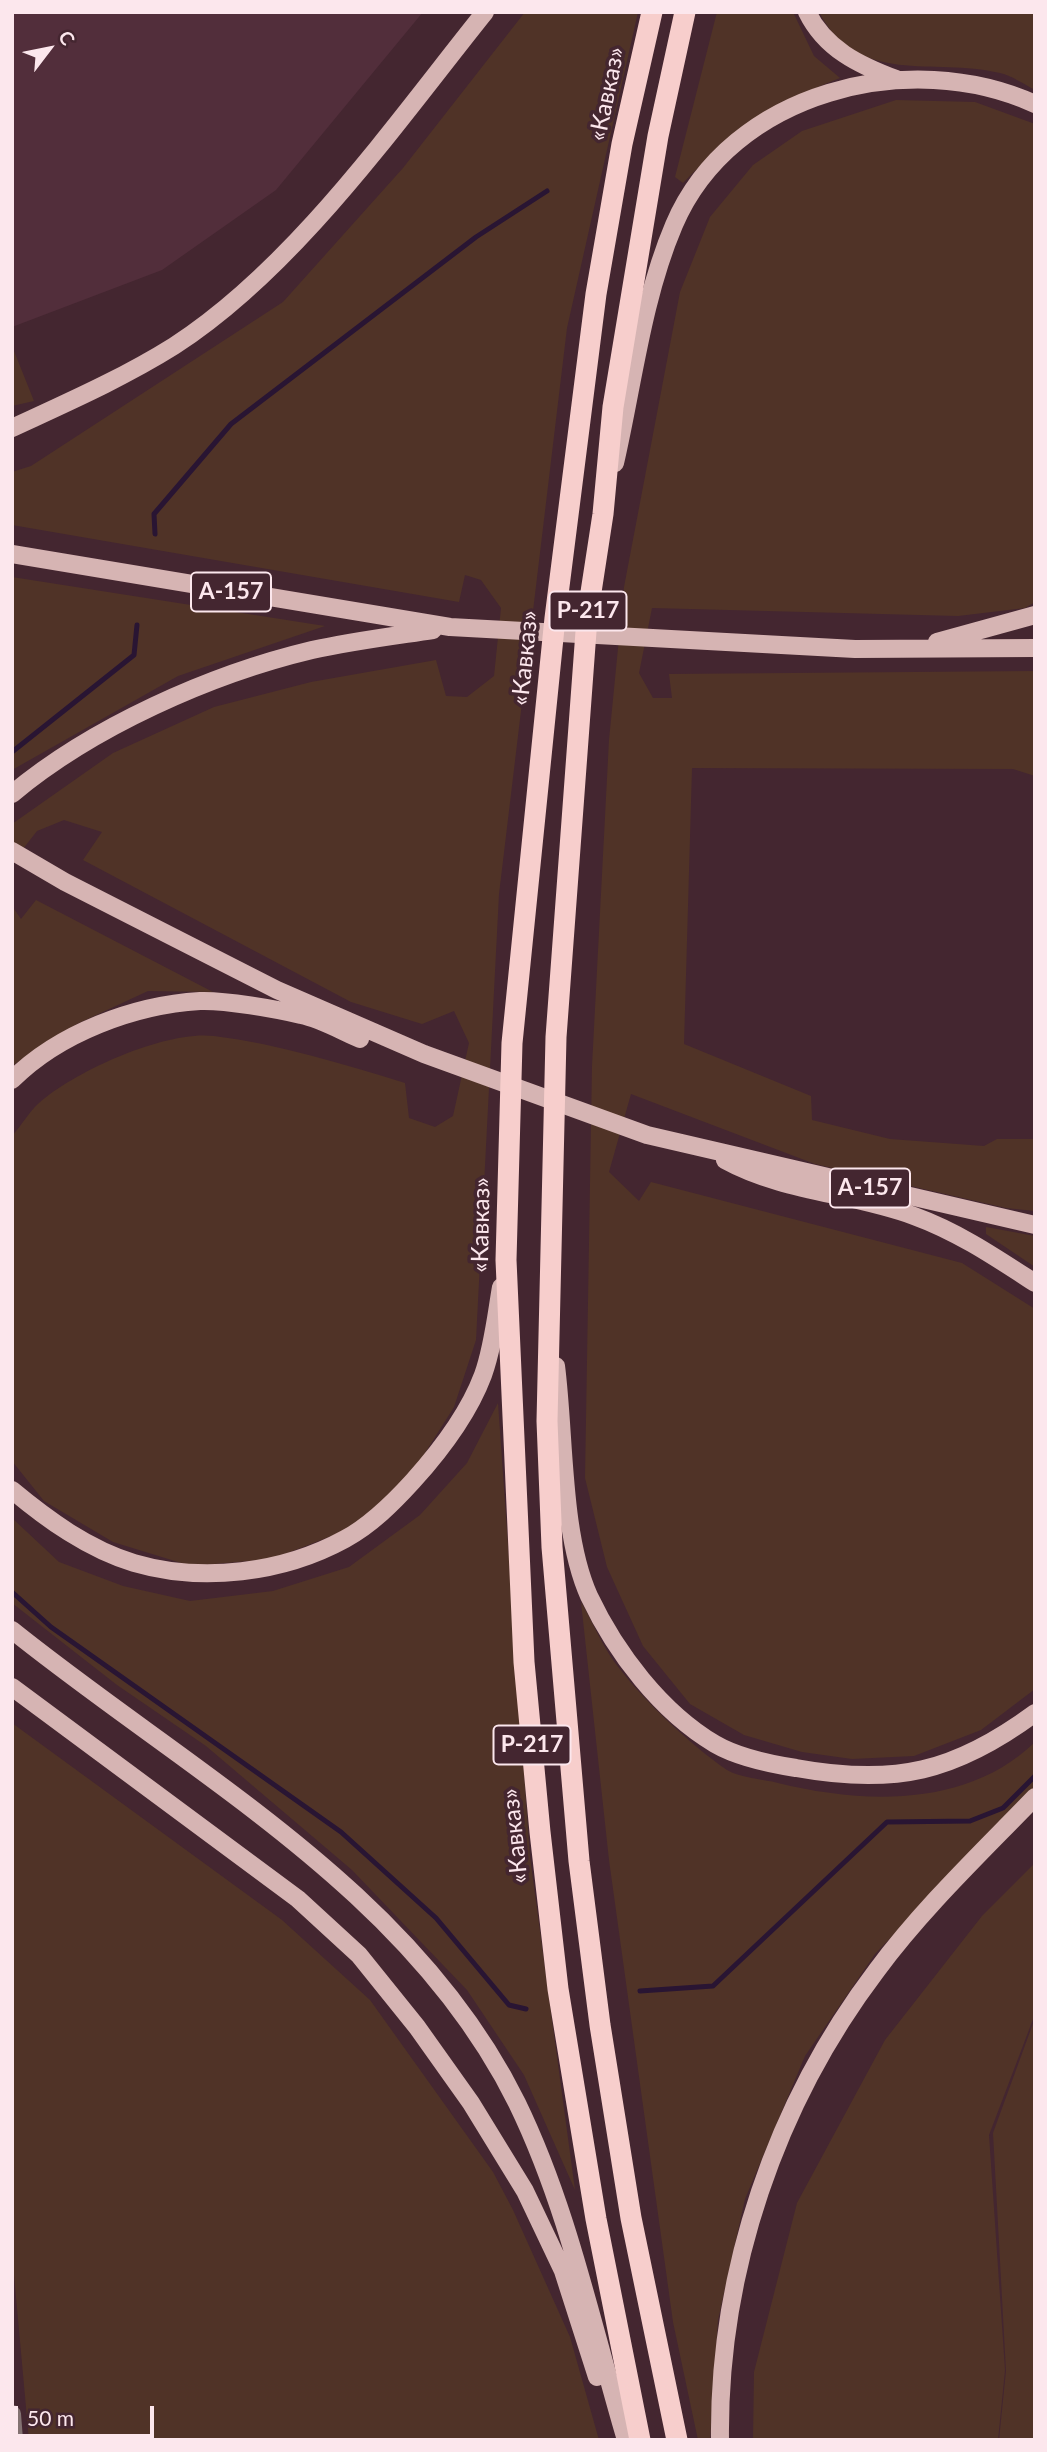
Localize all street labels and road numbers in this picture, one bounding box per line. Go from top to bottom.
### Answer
street label: «Кавказ» [583,44,631,144]
road number: А-157 [191,572,271,612]
road number: Р-217 [550,592,626,631]
street label: «Кавказ» [506,609,544,707]
road number: А-157 [830,1168,910,1208]
street label: «Кавказ» [466,1177,496,1273]
road number: Р-217 [494,1726,570,1764]
street label: «Кавказ» [496,1787,534,1885]

